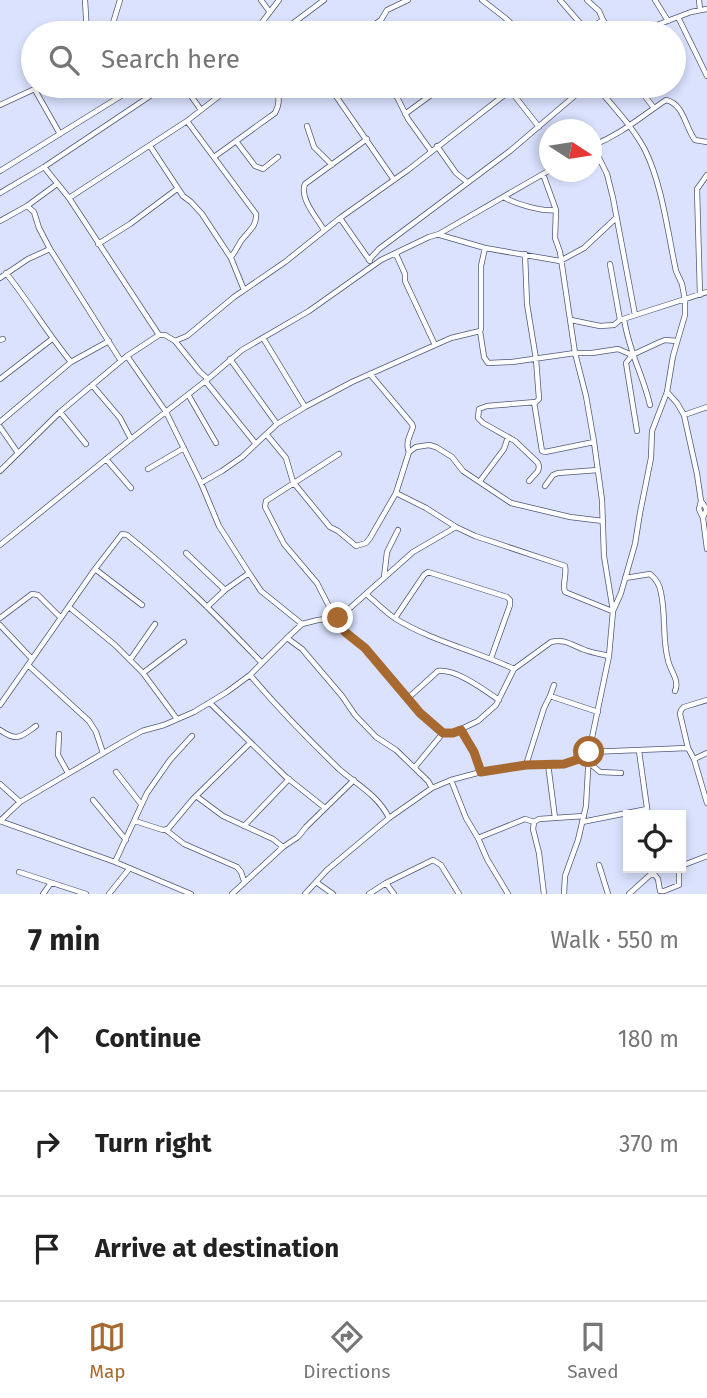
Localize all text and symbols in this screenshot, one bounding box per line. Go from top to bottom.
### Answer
search box [21,21,686,98]
icon: search [45,41,83,79]
text: Search here [101,44,240,75]
north arrow [539,119,602,182]
route end [322,602,353,633]
route start [573,736,604,767]
map controls [623,810,686,873]
button: locate [623,810,686,873]
text: 7 min [28,922,100,958]
text: Walk · 550 m [551,926,679,954]
icon: ahead [28,1020,66,1058]
text: Continue [95,1023,201,1054]
text: 180 m [618,1025,679,1053]
icon: right [28,1125,66,1163]
text: Turn right [95,1128,212,1159]
text: 370 m [619,1130,679,1158]
icon: arrive [28,1230,66,1268]
text: Arrive at destination [95,1233,339,1264]
tab: Map [88,1318,126,1383]
tab: Directions [303,1318,390,1383]
tab: Saved [567,1318,619,1383]

